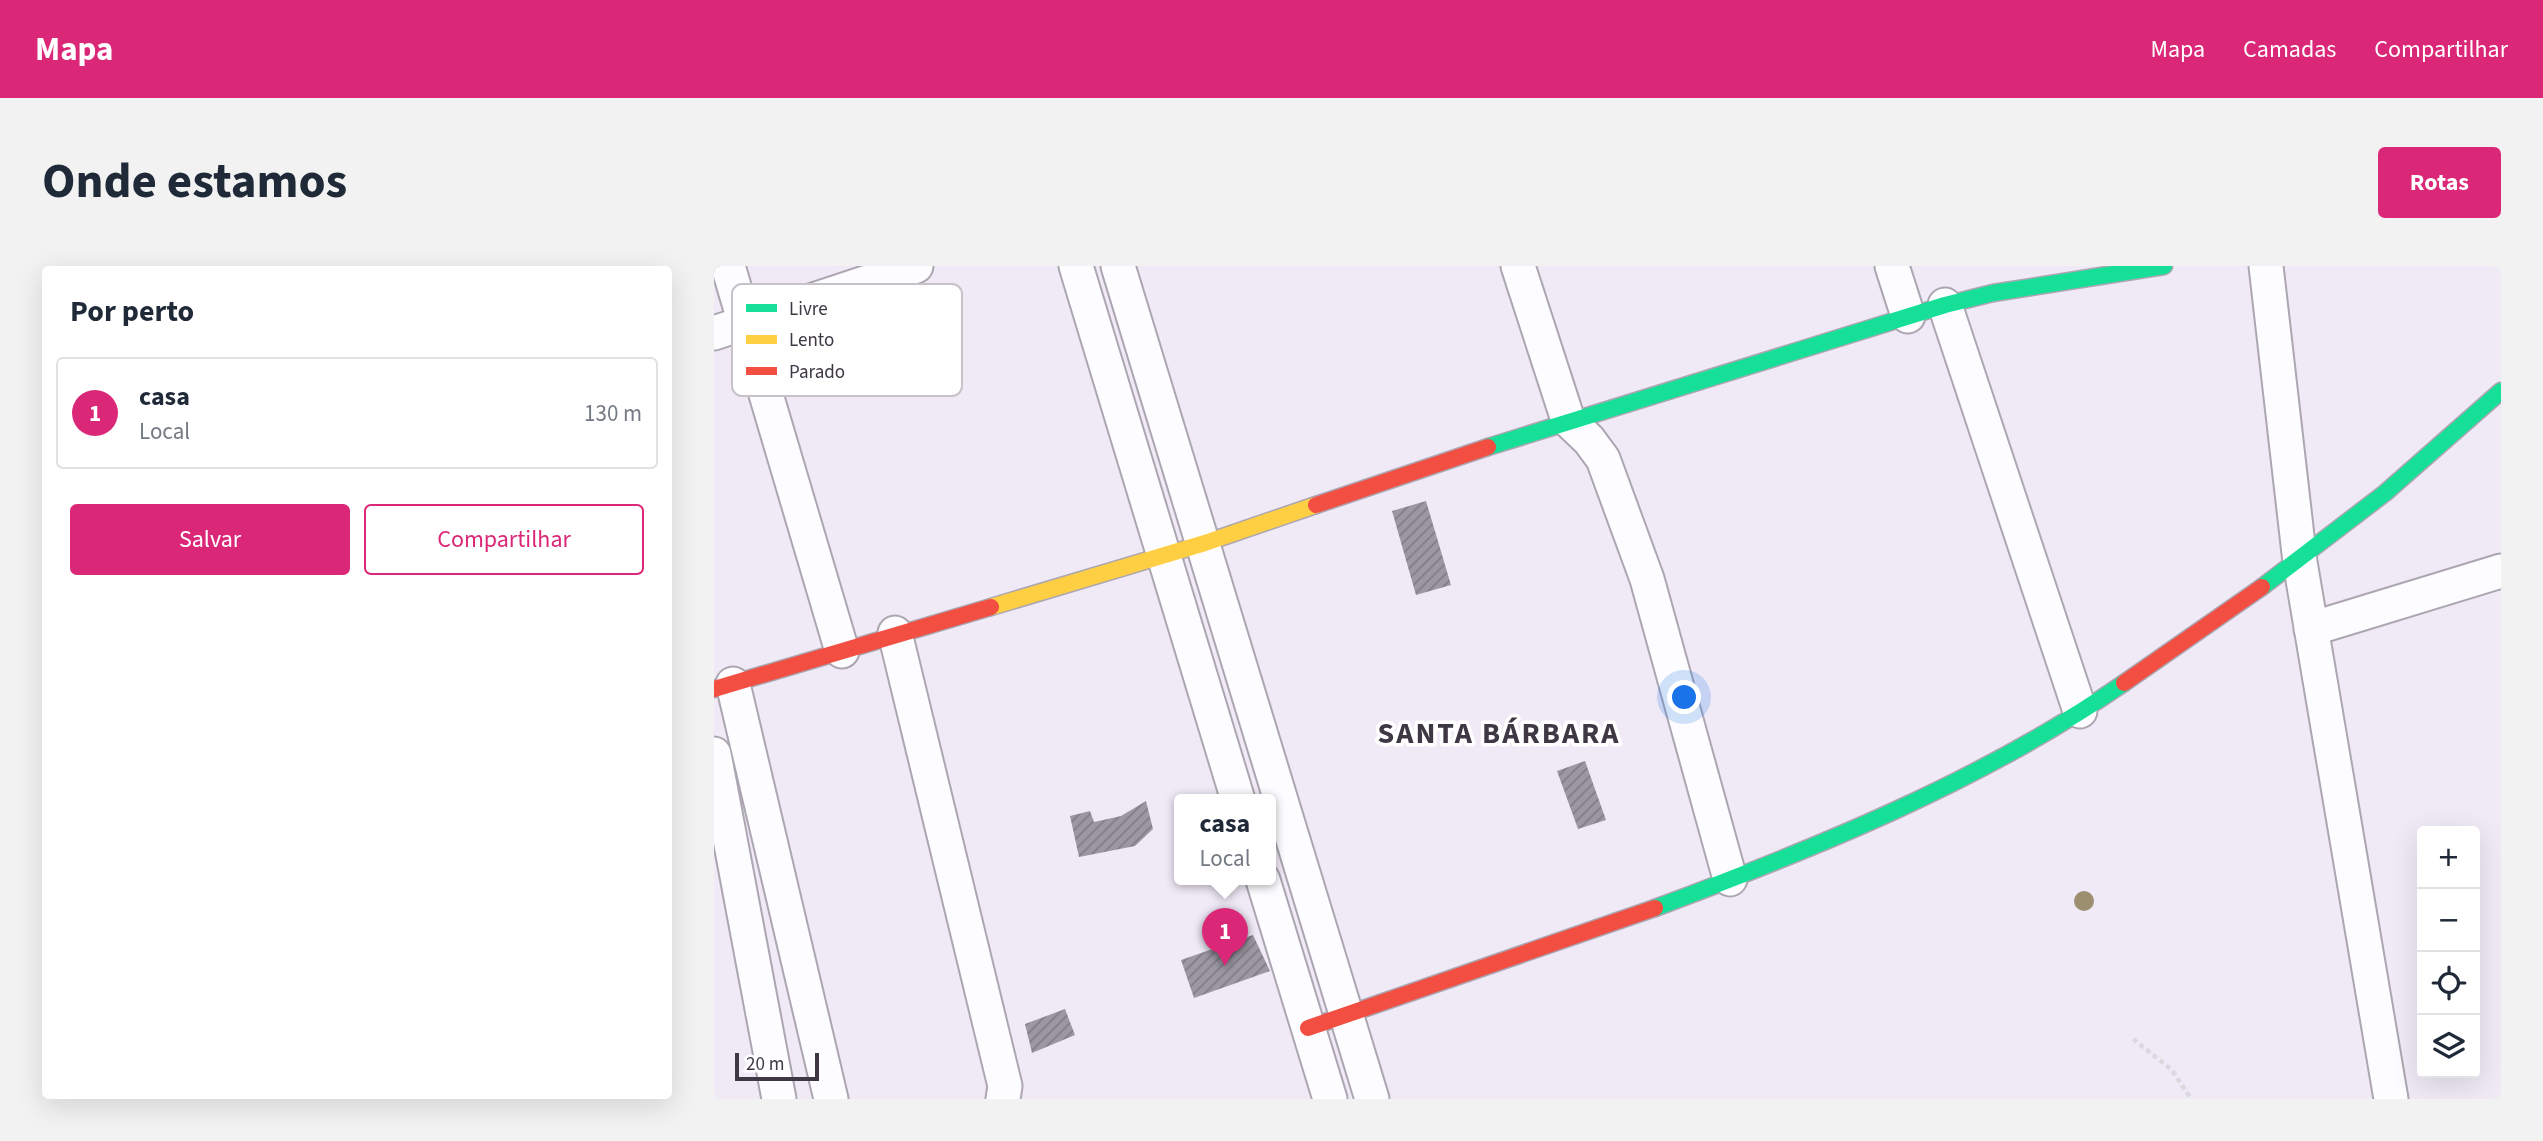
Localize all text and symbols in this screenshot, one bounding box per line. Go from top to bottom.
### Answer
text: Mapa [35,26,113,73]
text: Mapa [2150,32,2205,67]
text: Camadas [2243,32,2336,67]
text: Compartilhar [2374,32,2508,67]
text: Onde estamos [42,147,347,217]
button: Rotas [2378,147,2501,218]
legend [732,284,962,396]
text: Por perto [70,290,194,333]
text: Livre [789,296,828,323]
text: Lento [789,327,834,354]
text: Parado [789,359,845,386]
text: casa [139,378,190,415]
text: 1 [89,397,101,430]
text: 130 m [584,397,642,430]
text: Local [139,415,190,448]
button: Salvar [70,504,350,575]
button: Compartilhar [364,504,644,575]
your location [1667,680,1701,714]
district label: SANTA BÁRBARA [1378,712,1620,755]
popup [1174,794,1276,885]
text: casa [1199,805,1250,842]
map controls [2417,826,2480,1078]
button: + [2417,826,2480,889]
text: Local [1199,842,1251,875]
button: − [2417,889,2480,952]
pin: 1 [1202,908,1248,966]
button: locate [2417,952,2480,1015]
button: layers [2417,1015,2480,1078]
scale bar [735,1050,819,1082]
text: 20 m [746,1051,784,1078]

